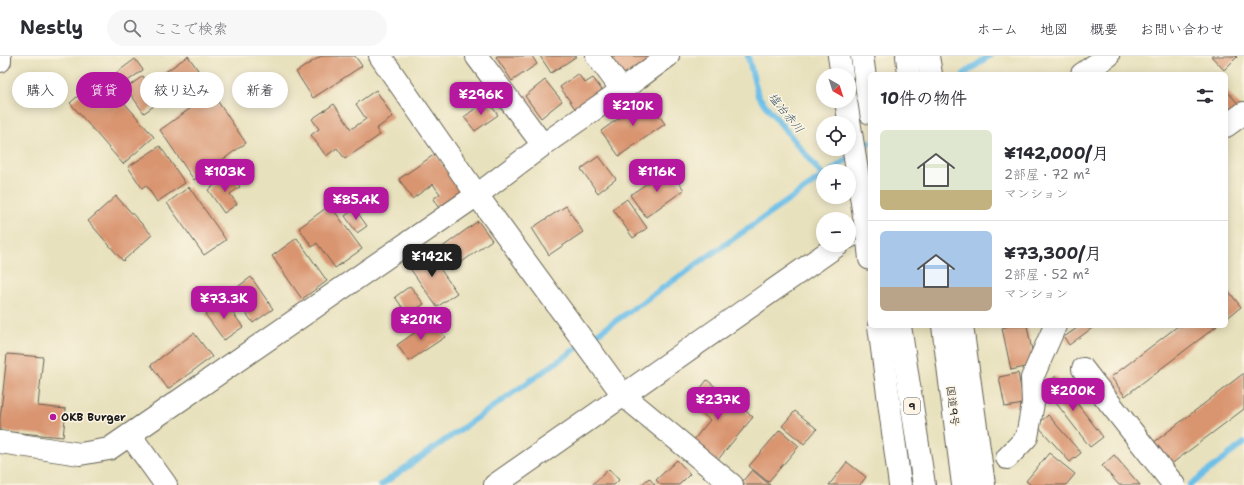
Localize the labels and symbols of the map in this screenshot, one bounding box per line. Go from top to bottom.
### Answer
north arrow [816,68,856,108]
pin: ¥296K [453,82,509,116]
water label: 塩冶赤川 [765,89,807,137]
pin: ¥210K [605,93,661,127]
pin: ¥103K [197,159,253,193]
pin: ¥116K [629,159,685,193]
pin: ¥85.4K [323,187,389,221]
pin: ¥142K [404,244,460,278]
pin: ¥73.3K [191,286,257,320]
pin: ¥201K [393,307,449,341]
pin: ¥200K [1045,378,1101,412]
street label: 国道9号 [943,385,962,427]
pin: ¥237K [690,387,746,421]
road number: 9 [904,398,920,414]
place label: OKB Burger [61,410,126,425]
marker: OKB Burger [48,412,58,422]

